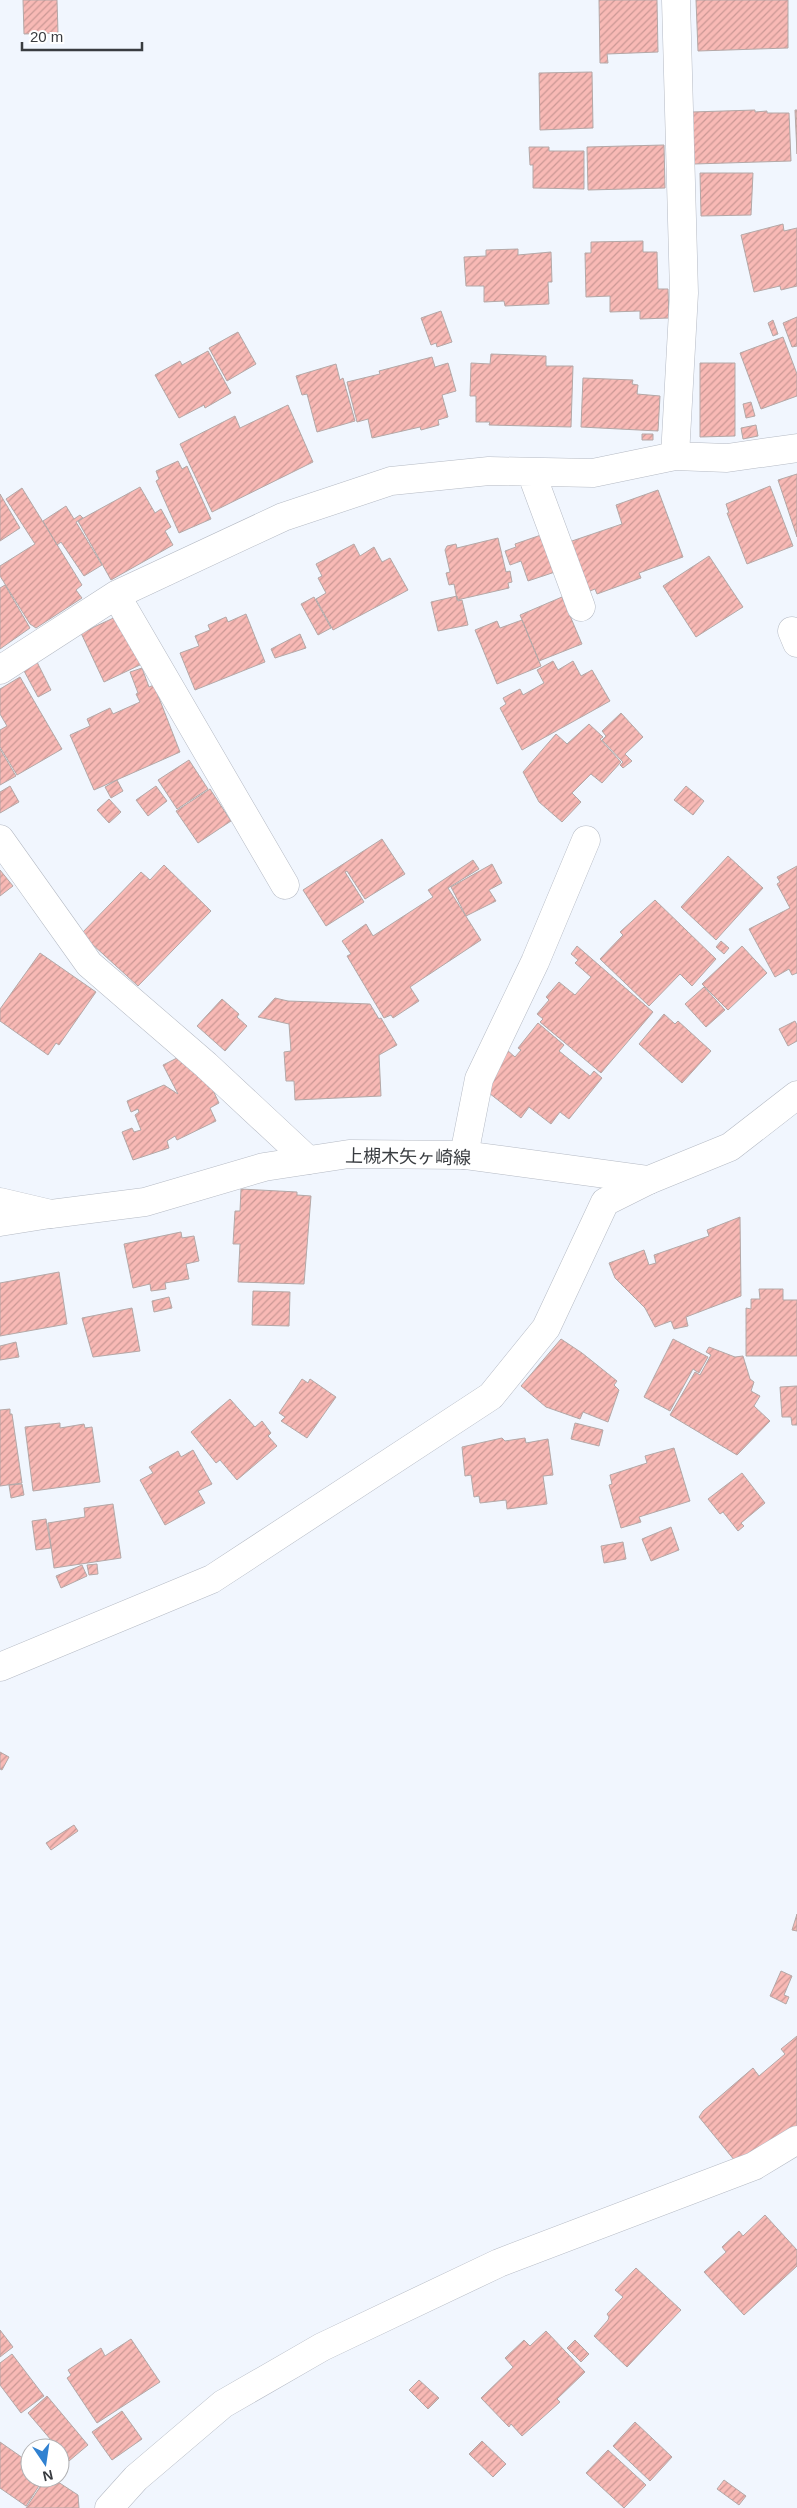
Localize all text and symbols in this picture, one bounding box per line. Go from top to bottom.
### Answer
scale bar [22,20,142,52]
text: 20 m [30,28,63,45]
street label: 上槻木矢ヶ崎線 [345,1146,471,1168]
north arrow [20,2438,70,2488]
text: N [41,2467,55,2485]

